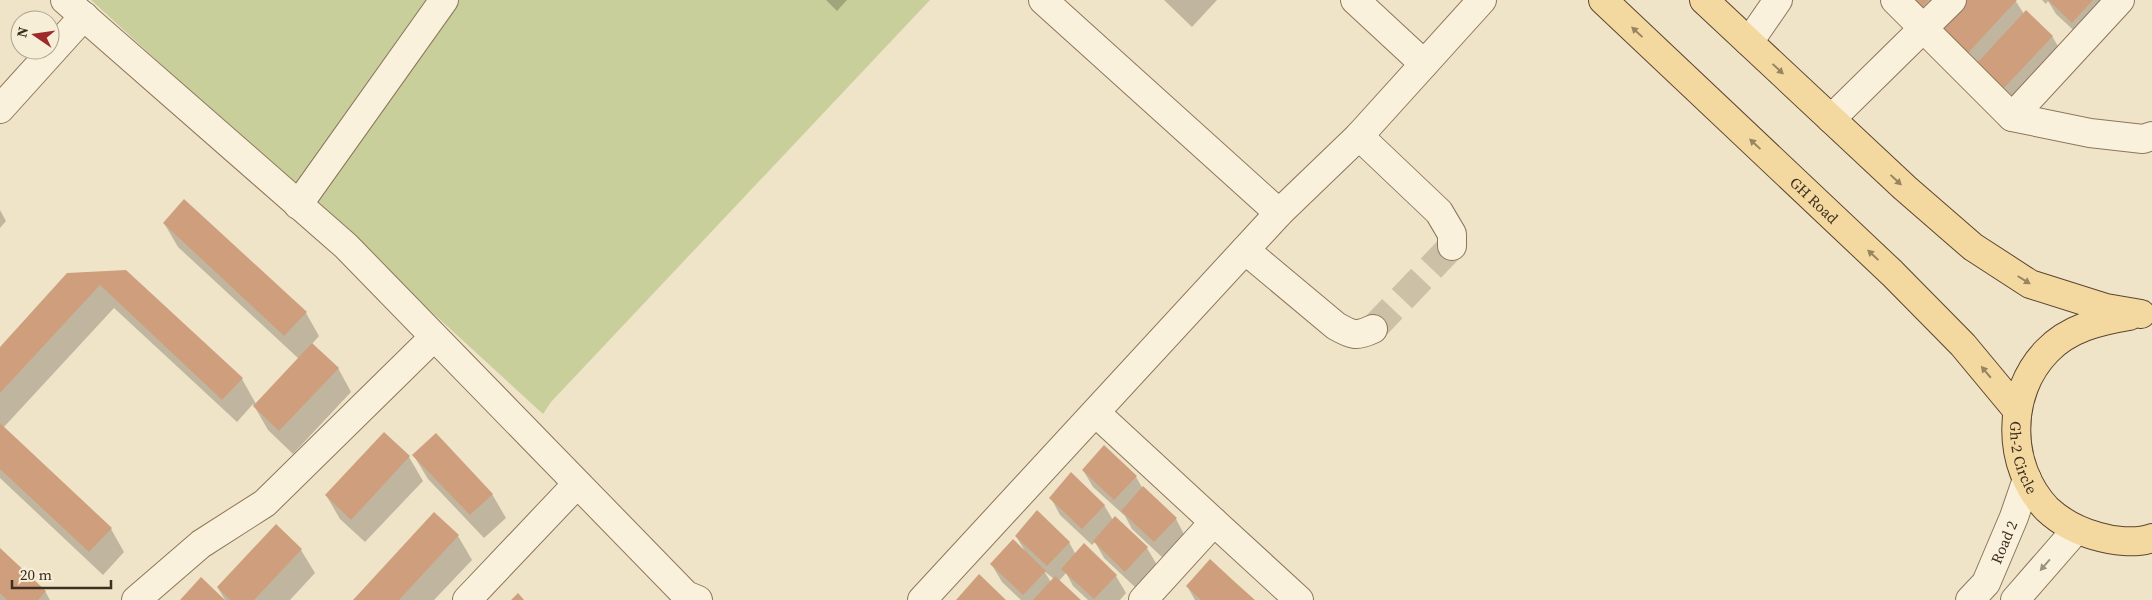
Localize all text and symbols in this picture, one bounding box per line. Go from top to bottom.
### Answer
north arrow [10,10,60,60]
text: N [11,25,33,39]
one-way arrow [1631,26,1643,38]
one-way arrow [1771,63,1783,75]
one-way arrow [1749,138,1761,150]
street label: GH Road [1786,172,1844,228]
one-way arrow [1890,174,1902,186]
one-way arrow [1867,249,1879,261]
one-way arrow [2017,275,2030,285]
one-way arrow [1980,366,1991,379]
street label: Gh-2 Circle [2006,421,2043,498]
street label: Road 2 [1985,517,2022,567]
scale bar [12,558,111,590]
one-way arrow [2040,558,2051,571]
text: 20 m [20,564,52,585]

